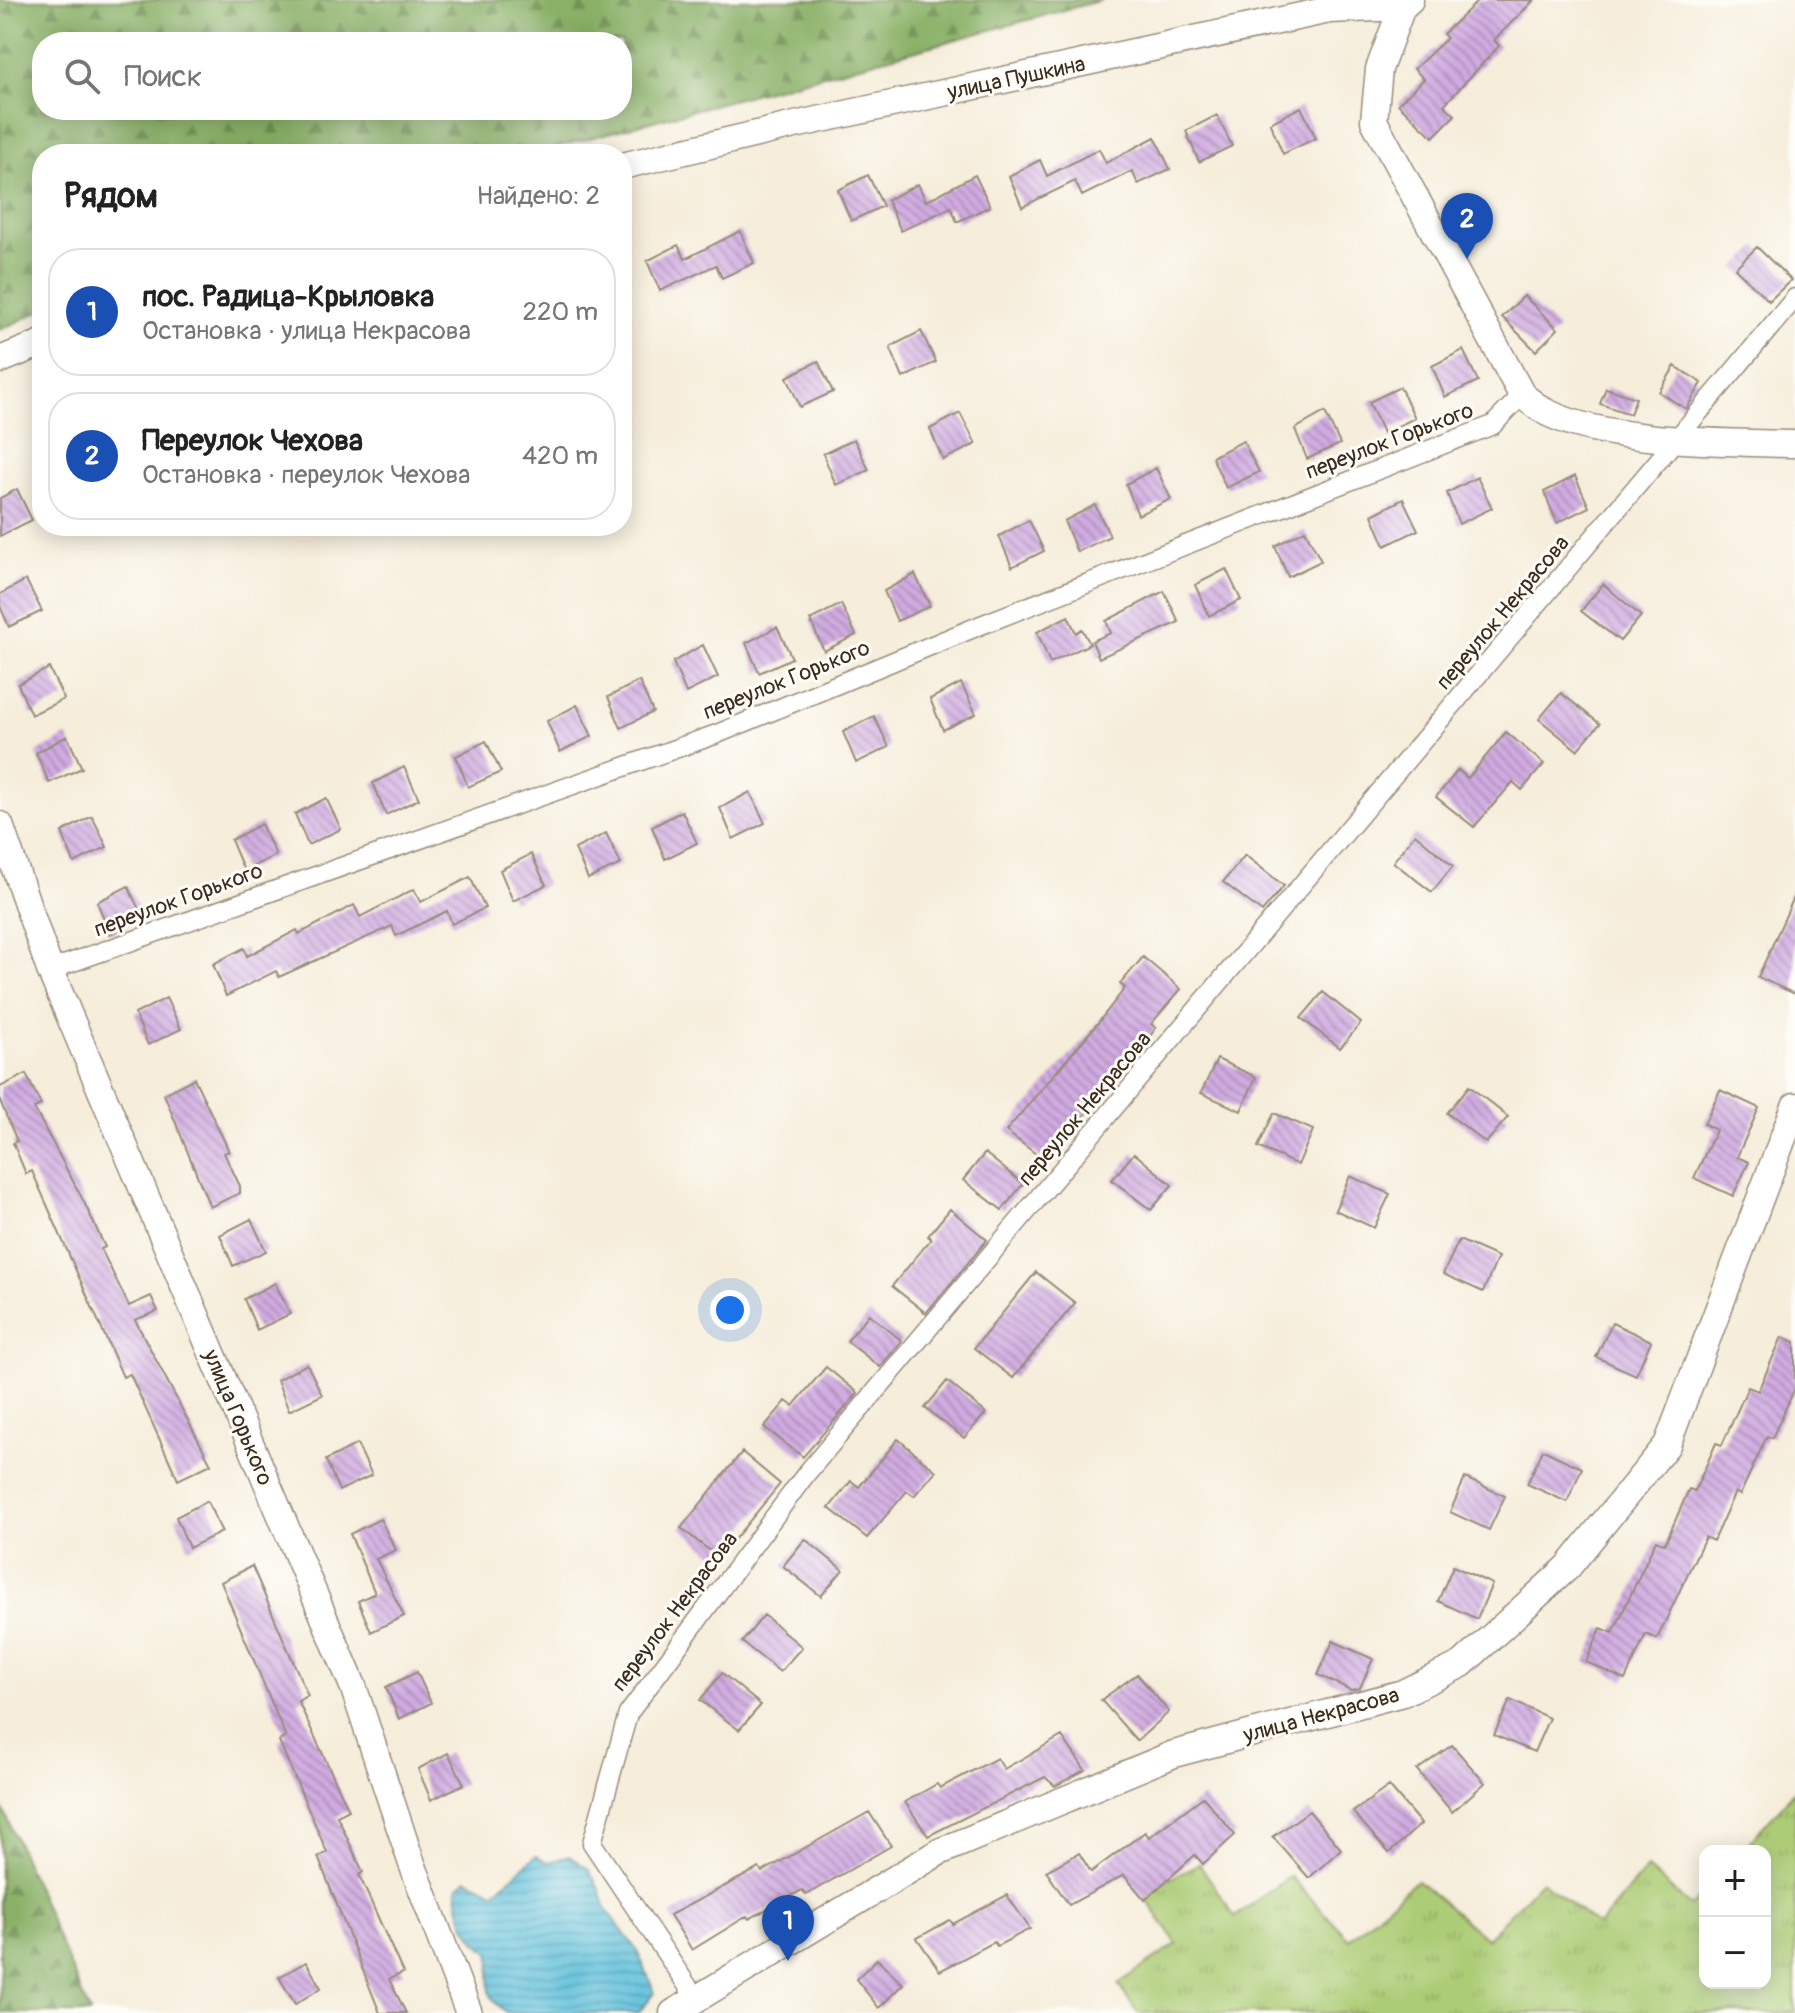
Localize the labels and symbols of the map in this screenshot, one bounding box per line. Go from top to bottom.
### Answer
street label: улица Пушкина [944,50,1088,106]
pin: 2 [1441,193,1493,259]
street label: переулок Горького [1301,396,1477,486]
street label: переулок Некрасова [1430,530,1576,696]
street label: переулок Горького [699,634,874,726]
street label: переулок Горького [90,856,267,943]
street label: переулок Некрасова [1012,1026,1158,1192]
your location [710,1290,750,1330]
street label: улица Горького [196,1344,279,1490]
street label: переулок Некрасова [606,1526,744,1697]
street label: улица Некрасова [1239,1681,1402,1749]
pin: 1 [762,1895,814,1961]

